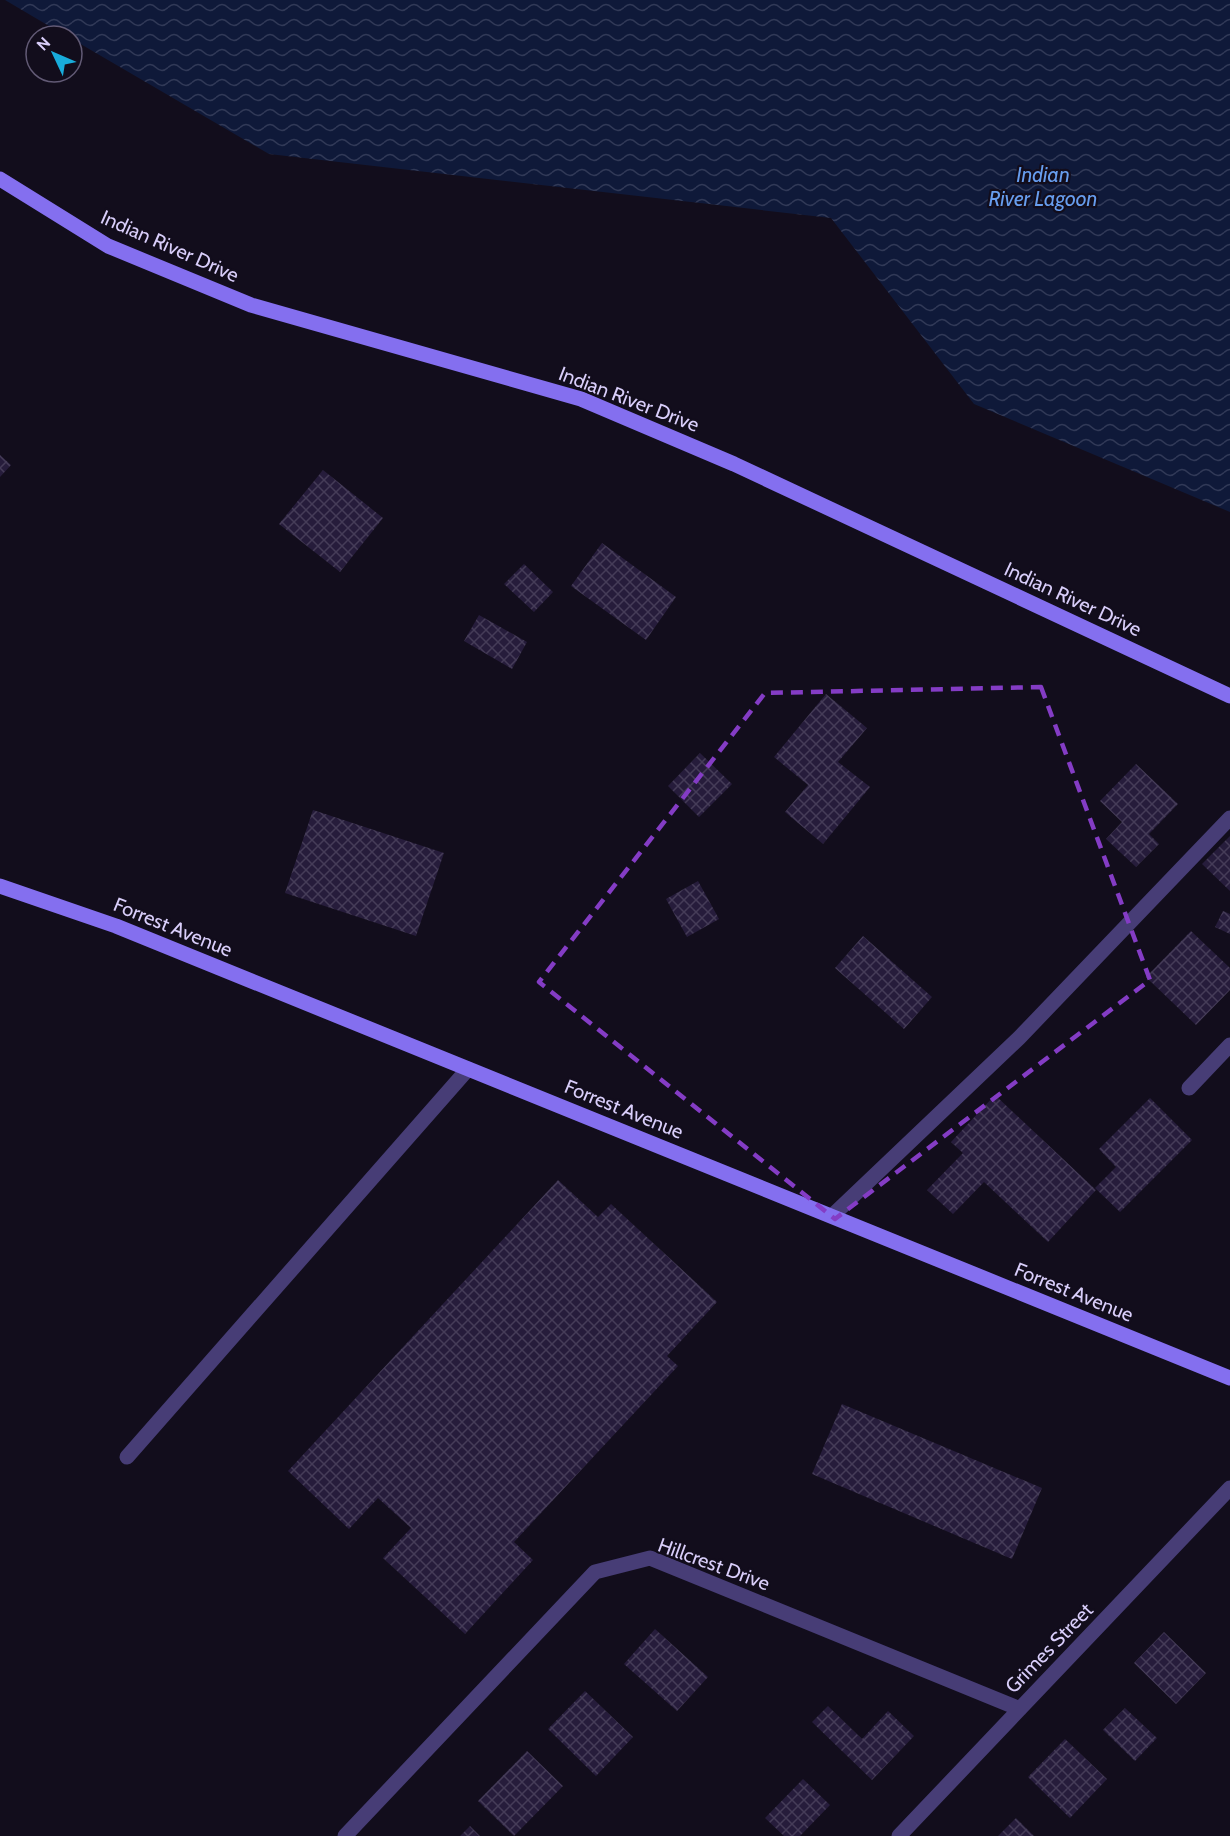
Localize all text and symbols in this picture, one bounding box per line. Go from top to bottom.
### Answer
north arrow [24,24,84,84]
text: N [33,33,54,55]
water label: Indian River Lagoon [989,162,1097,211]
street label: Indian River Drive [97,205,243,287]
street label: Indian River Drive [555,361,703,437]
street label: Indian River Drive [1001,557,1145,641]
street label: Forrest Avenue [110,892,236,962]
street label: Forrest Avenue [561,1074,687,1144]
street label: Forrest Avenue [1011,1257,1137,1327]
street label: Hillcrest Drive [655,1533,773,1595]
street label: Grimes Street [1000,1598,1098,1698]

